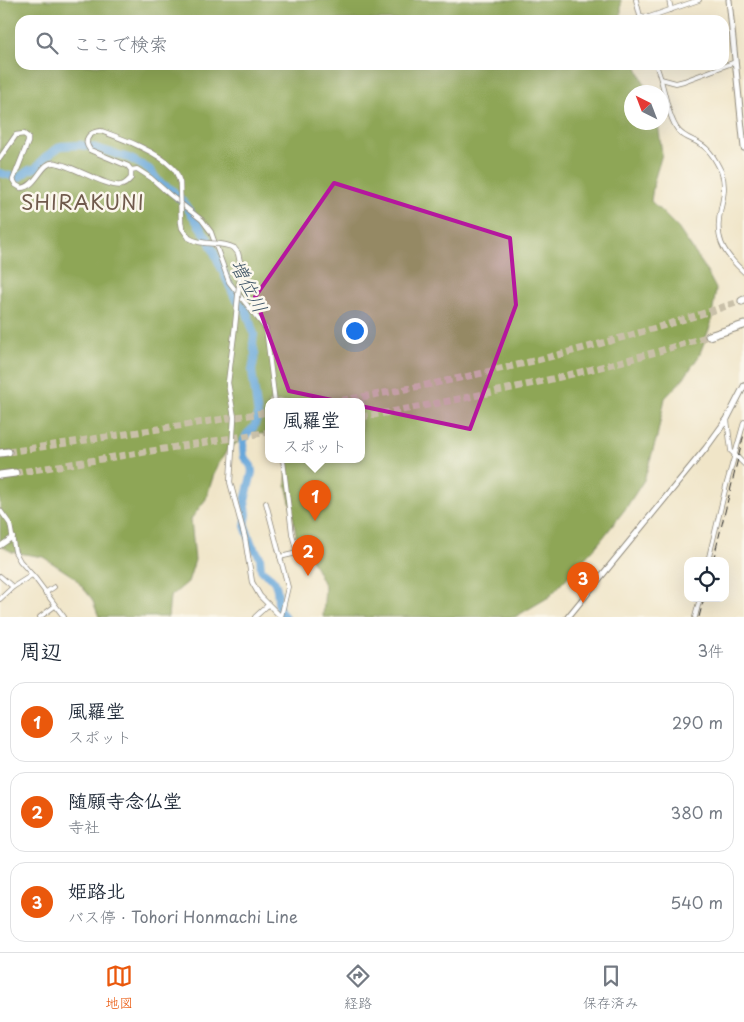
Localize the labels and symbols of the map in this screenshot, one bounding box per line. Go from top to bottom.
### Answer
north arrow [624,85,669,130]
district label: SHIRAKUNI [21,187,145,217]
water label: 増位川 [224,254,275,317]
your location [342,318,368,344]
pin: 1 [299,480,331,521]
pin: 2 [292,535,324,576]
pin: 3 [567,562,599,603]

